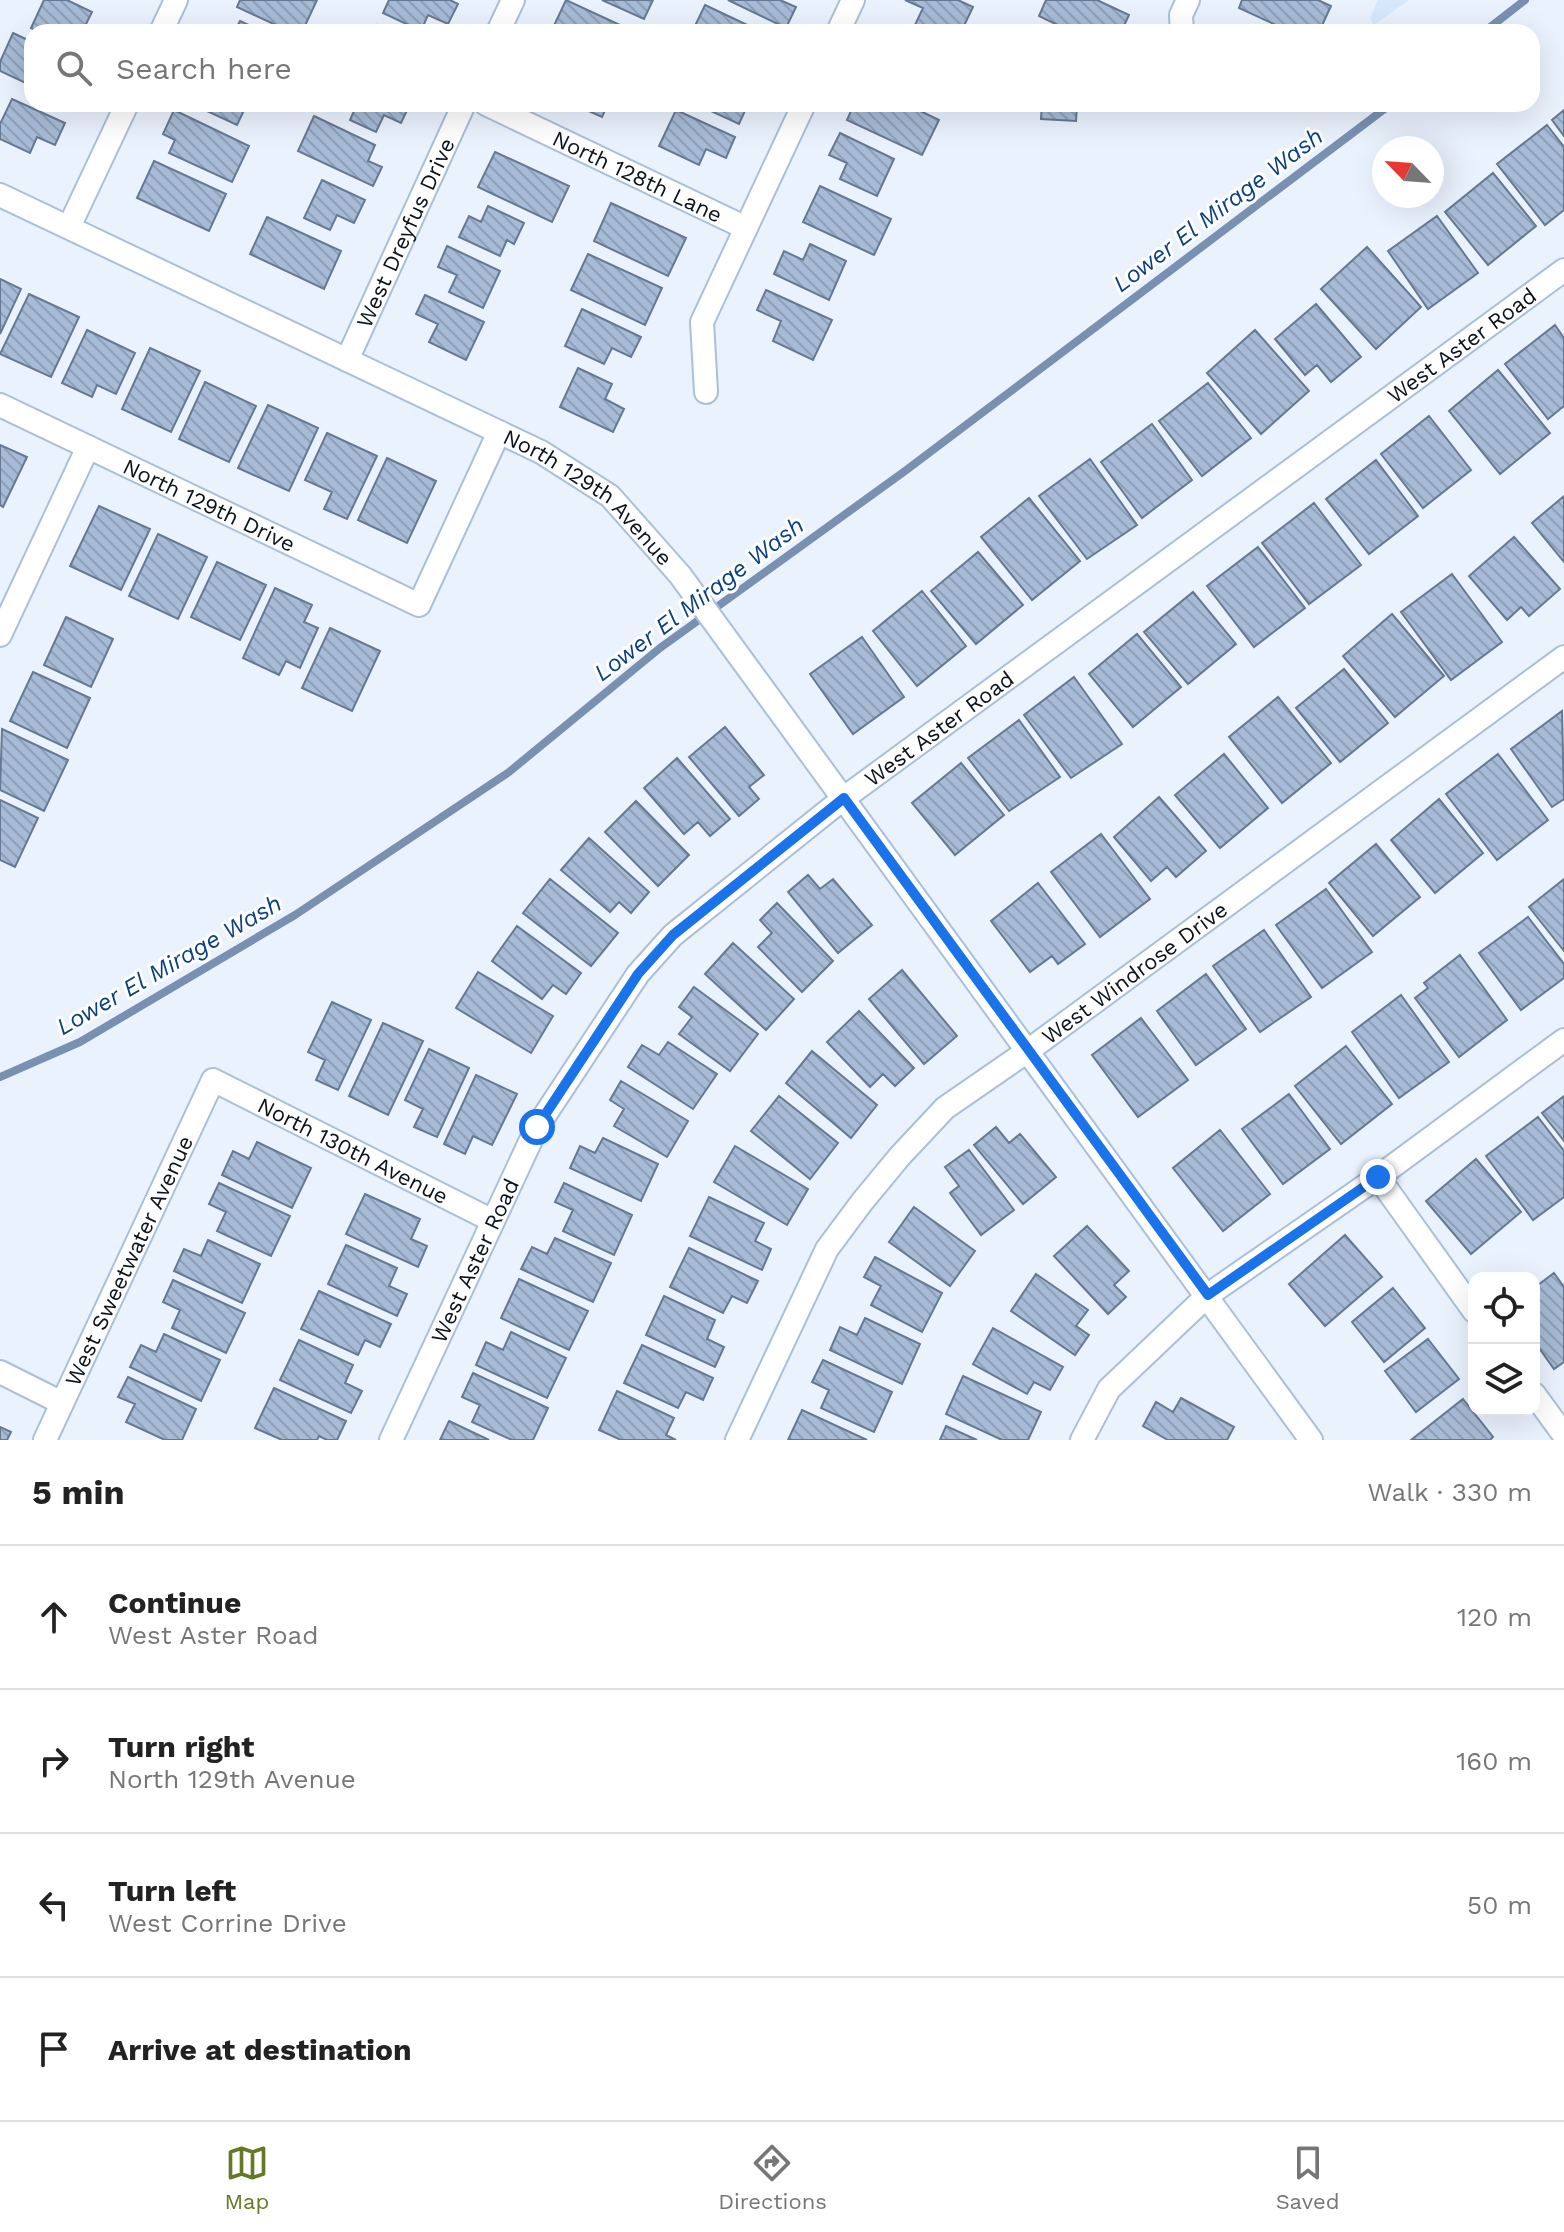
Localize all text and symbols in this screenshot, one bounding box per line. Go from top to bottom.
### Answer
search box [24,24,1540,112]
icon: search [52,46,96,90]
text: Search here [116,51,292,86]
water label: Lower El Mirage Wash [1108,122,1328,298]
street label: North 128th Lane [549,125,726,227]
street label: West Dreyfus Drive [351,134,459,331]
north arrow [1372,136,1444,208]
street label: West Aster Road [1382,282,1541,408]
street label: North 129th Avenue [500,424,678,570]
street label: North 129th Drive [119,453,299,557]
water label: Lower El Mirage Wash [589,511,809,687]
street label: West Aster Road [860,666,1018,791]
water label: Lower El Mirage Wash [51,889,287,1041]
street label: West Windrose Drive [1037,896,1232,1049]
street label: North 130th Avenue [254,1092,452,1209]
route start [519,1109,555,1145]
street label: West Sweetwater Avenue [60,1132,198,1390]
route end [1360,1159,1396,1195]
street label: West Aster Road [426,1175,524,1347]
map controls [1468,1272,1540,1416]
button: locate [1468,1272,1540,1344]
button: layers [1468,1344,1540,1416]
text: 5 min [32,1472,125,1512]
text: Walk · 330 m [1367,1477,1532,1507]
text: Continue [108,1585,241,1620]
icon: ahead [32,1595,76,1639]
text: 120 m [1457,1602,1532,1632]
text: West Aster Road [108,1620,319,1650]
text: Turn right [108,1729,254,1764]
icon: right [32,1739,76,1783]
text: 160 m [1456,1746,1532,1776]
text: North 129th Avenue [108,1764,356,1794]
text: Turn left [108,1873,236,1908]
icon: left [32,1883,76,1927]
text: 50 m [1467,1890,1532,1920]
text: West Corrine Drive [108,1908,347,1938]
icon: arrive [32,2027,76,2071]
text: Arrive at destination [108,2032,412,2067]
tab: Map [224,2141,269,2214]
tab: Directions [718,2141,827,2214]
tab: Saved [1276,2141,1340,2214]

